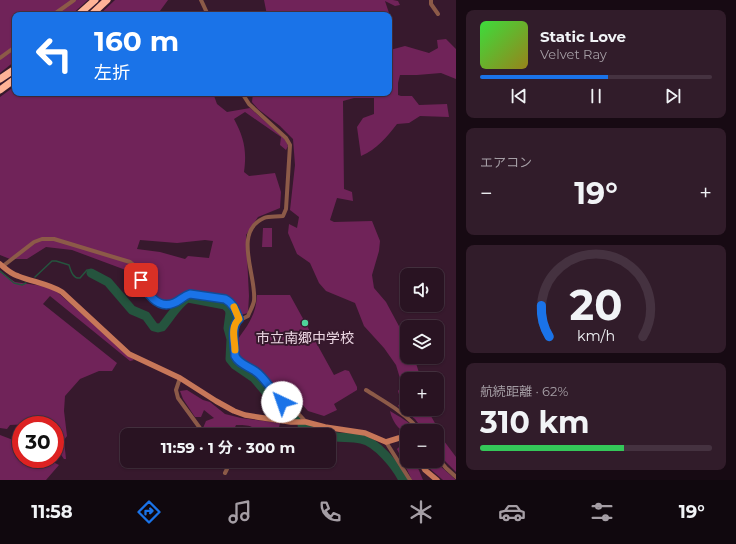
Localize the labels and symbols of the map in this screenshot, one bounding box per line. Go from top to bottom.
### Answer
pin [124,263,158,297]
marker: 市立南郷中学校 [300,318,310,328]
place label: 市立南郷中学校 [256,329,354,347]
position arrow [261,381,303,423]
speed limit sign: 30 [12,416,64,468]

